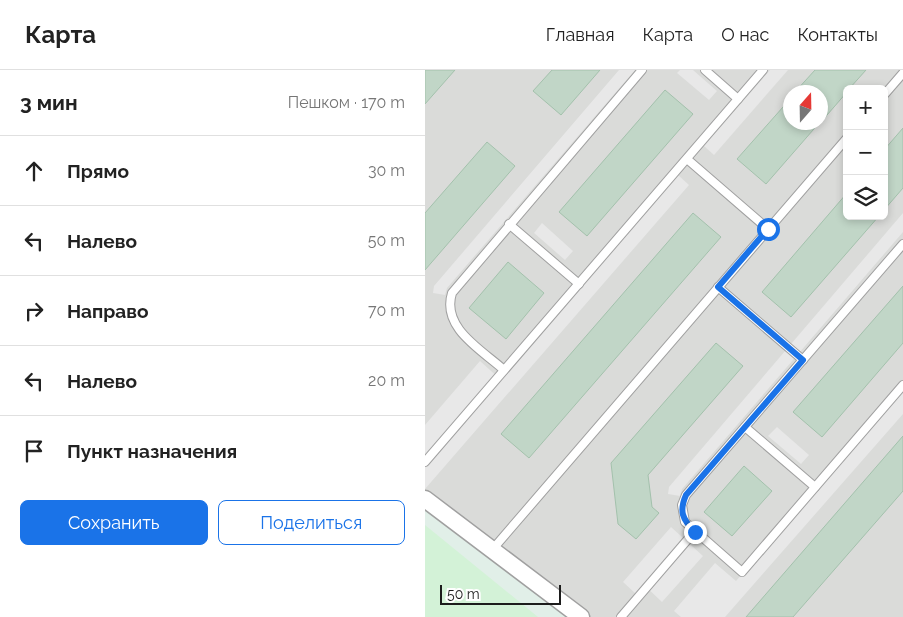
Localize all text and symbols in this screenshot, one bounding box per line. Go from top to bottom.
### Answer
text: Карта [25,20,96,49]
text: Главная [546,24,614,45]
text: Карта [642,24,693,45]
text: О нас [721,24,769,45]
text: Контакты [797,24,878,45]
north arrow [783,85,828,130]
map controls [843,85,888,220]
button: + [843,85,888,130]
text: 3 мин [20,90,78,115]
text: Пешком · 170 m [288,93,405,112]
button: − [843,130,888,175]
icon: ahead [20,157,48,185]
text: Прямо [67,160,129,182]
text: 30 m [368,161,405,180]
button: layers [843,175,888,220]
route start [757,218,780,241]
icon: left [20,227,48,255]
text: Налево [67,230,137,252]
text: 50 m [368,231,405,250]
icon: right [20,297,48,325]
text: Направо [67,300,148,322]
text: 70 m [368,301,405,320]
icon: left [20,367,48,395]
text: Налево [67,370,137,392]
text: 20 m [368,371,405,390]
icon: arrive [20,437,48,465]
text: Пункт назначения [67,440,237,462]
button: Сохранить [20,500,208,545]
button: Поделиться [218,500,405,545]
route end [684,521,707,544]
scale bar [440,582,561,605]
text: 50 m [447,586,480,602]

